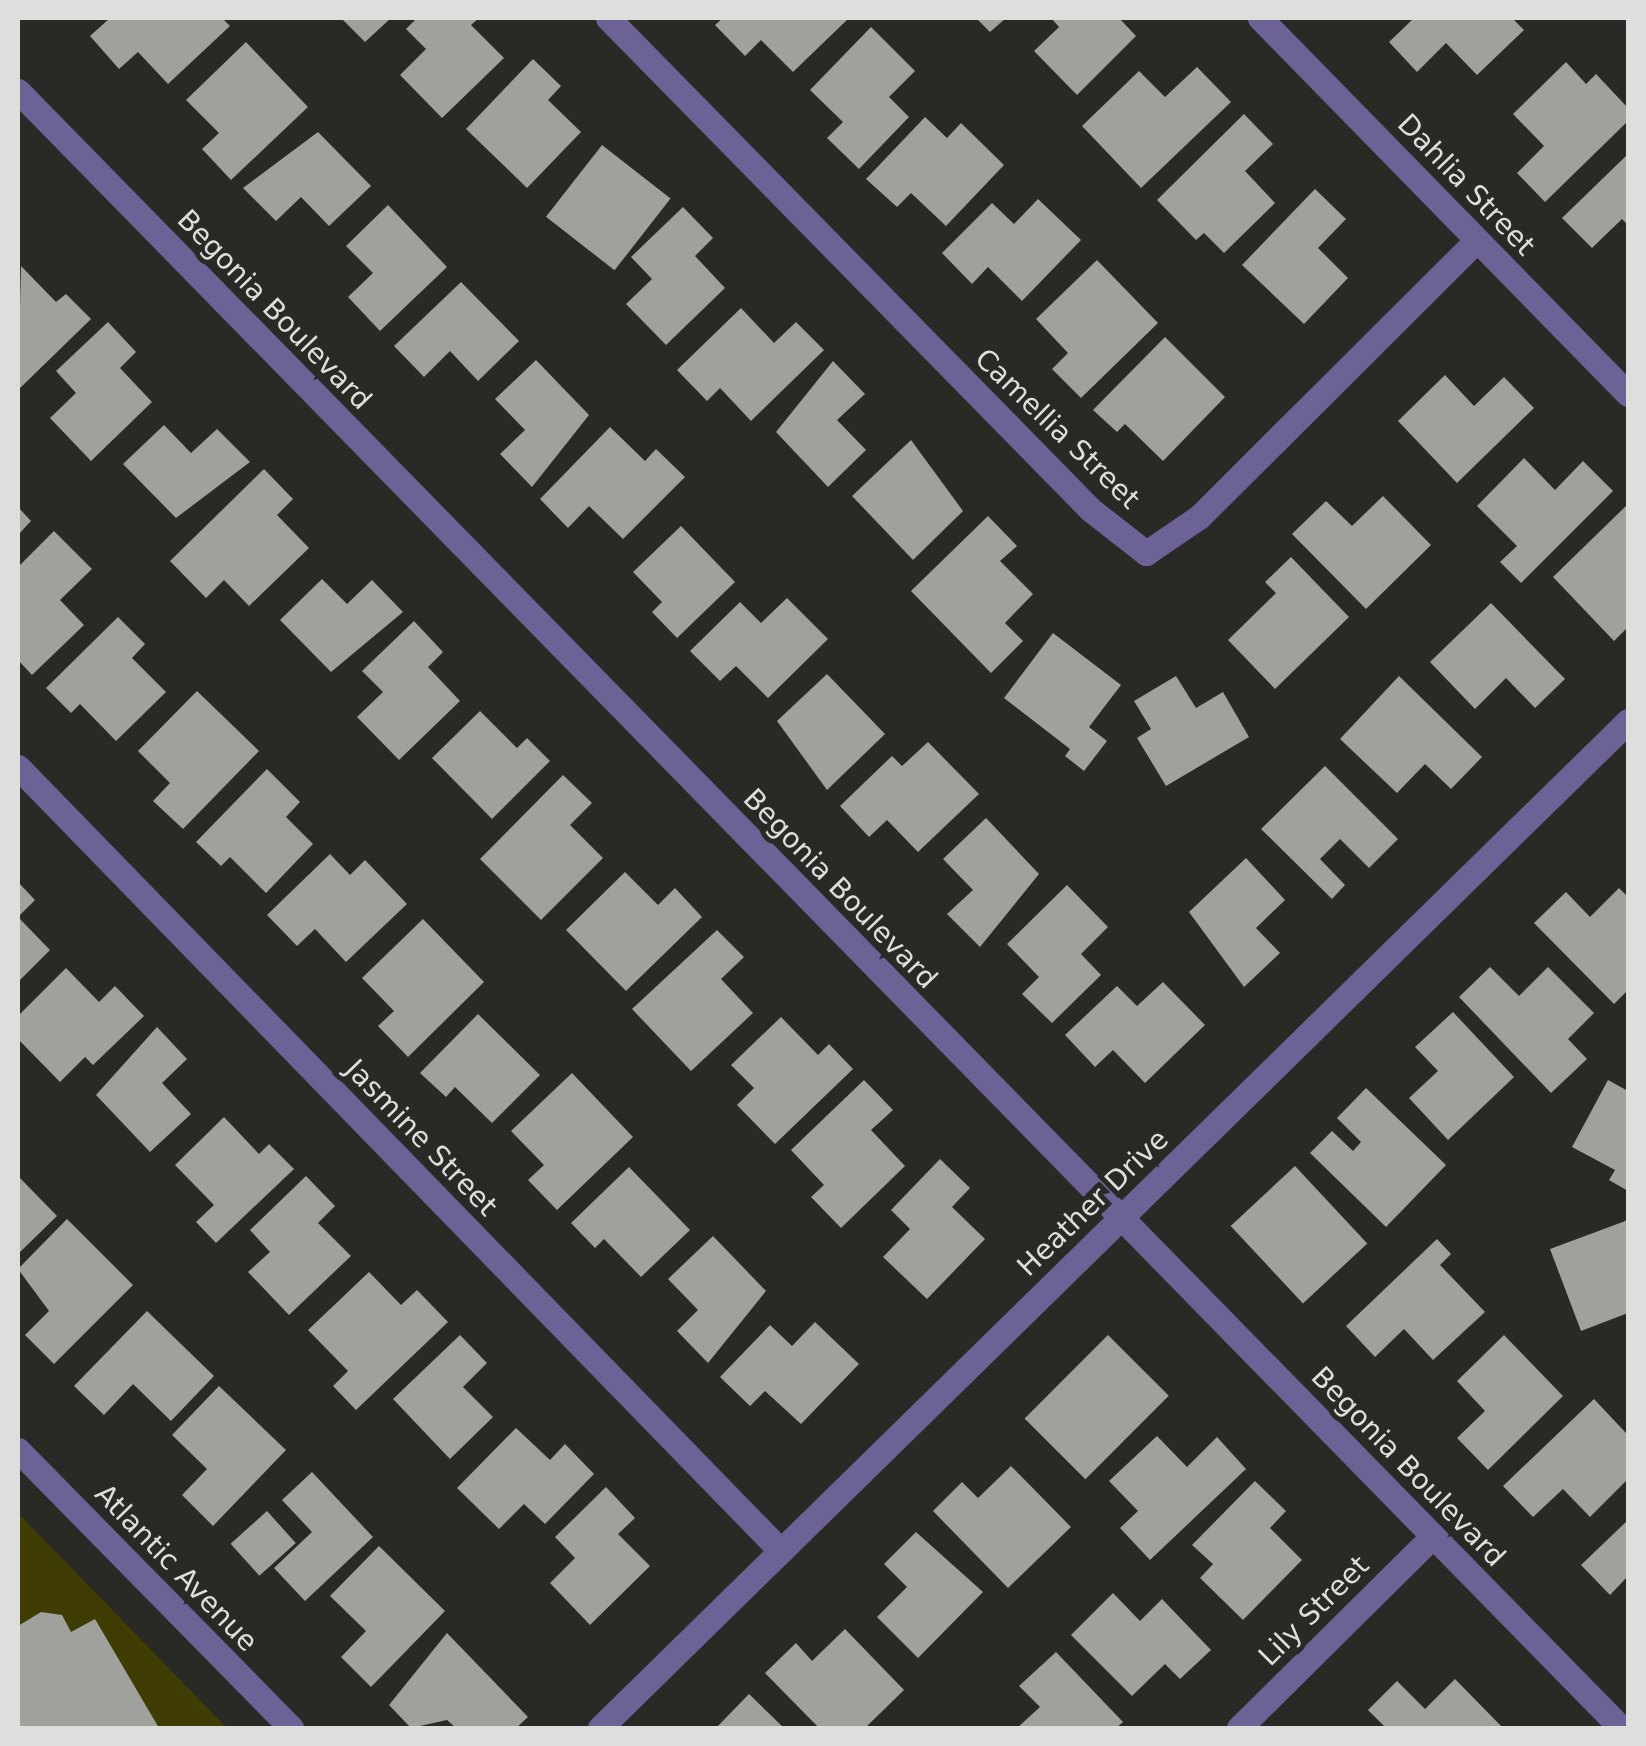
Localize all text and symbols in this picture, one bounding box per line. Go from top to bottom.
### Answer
street label: Dahlia Street [1390,107,1542,263]
street label: Begonia Boulevard [170,203,378,417]
street label: Camellia Street [968,342,1146,516]
street label: Begonia Boulevard [736,782,944,996]
street label: Jasmine Street [338,1053,504,1223]
street label: Heather Drive [1011,1123,1175,1283]
street label: Begonia Boulevard [1304,1360,1512,1574]
street label: Atlantic Avenue [88,1477,264,1659]
street label: Lily Street [1252,1549,1376,1673]

